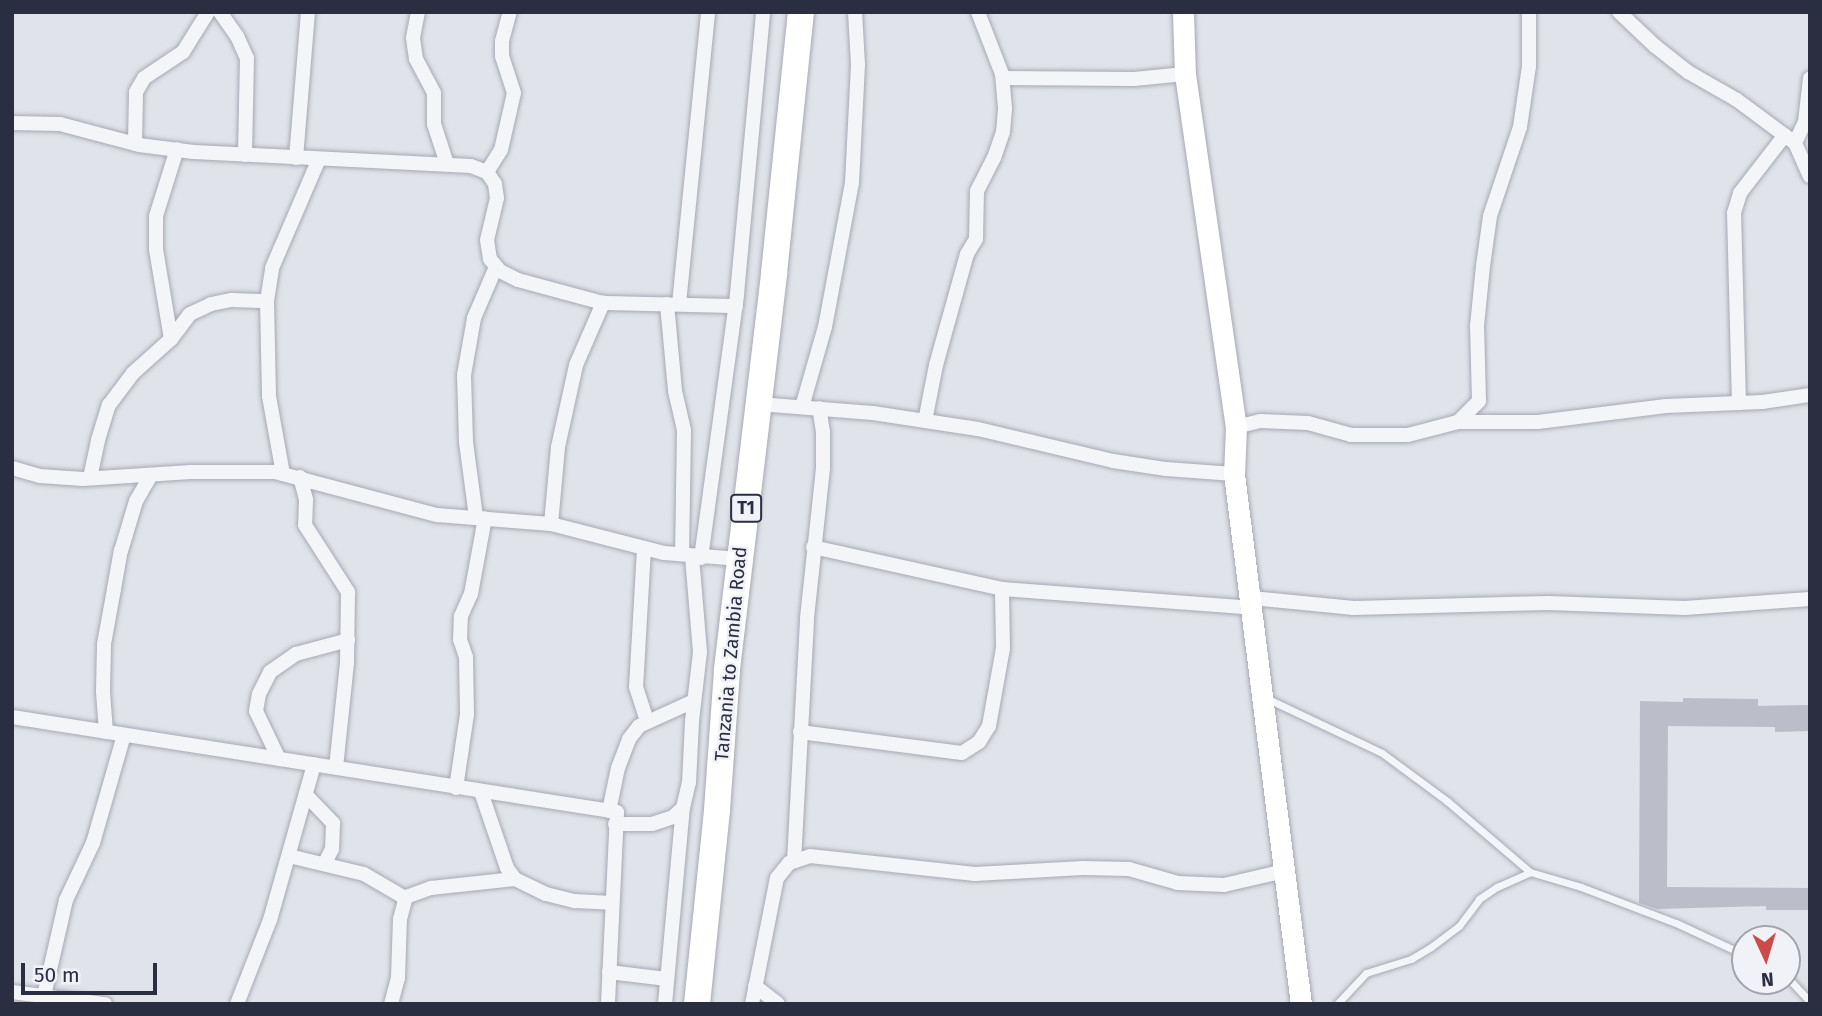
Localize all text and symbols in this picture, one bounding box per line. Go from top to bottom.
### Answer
road number: T1 [728,494,764,522]
street label: Tanzania to Zambia Road [710,546,752,762]
north arrow [1731,925,1801,995]
scale bar [24,950,161,994]
text: 50 m [34,962,80,988]
text: N [1760,968,1774,991]

